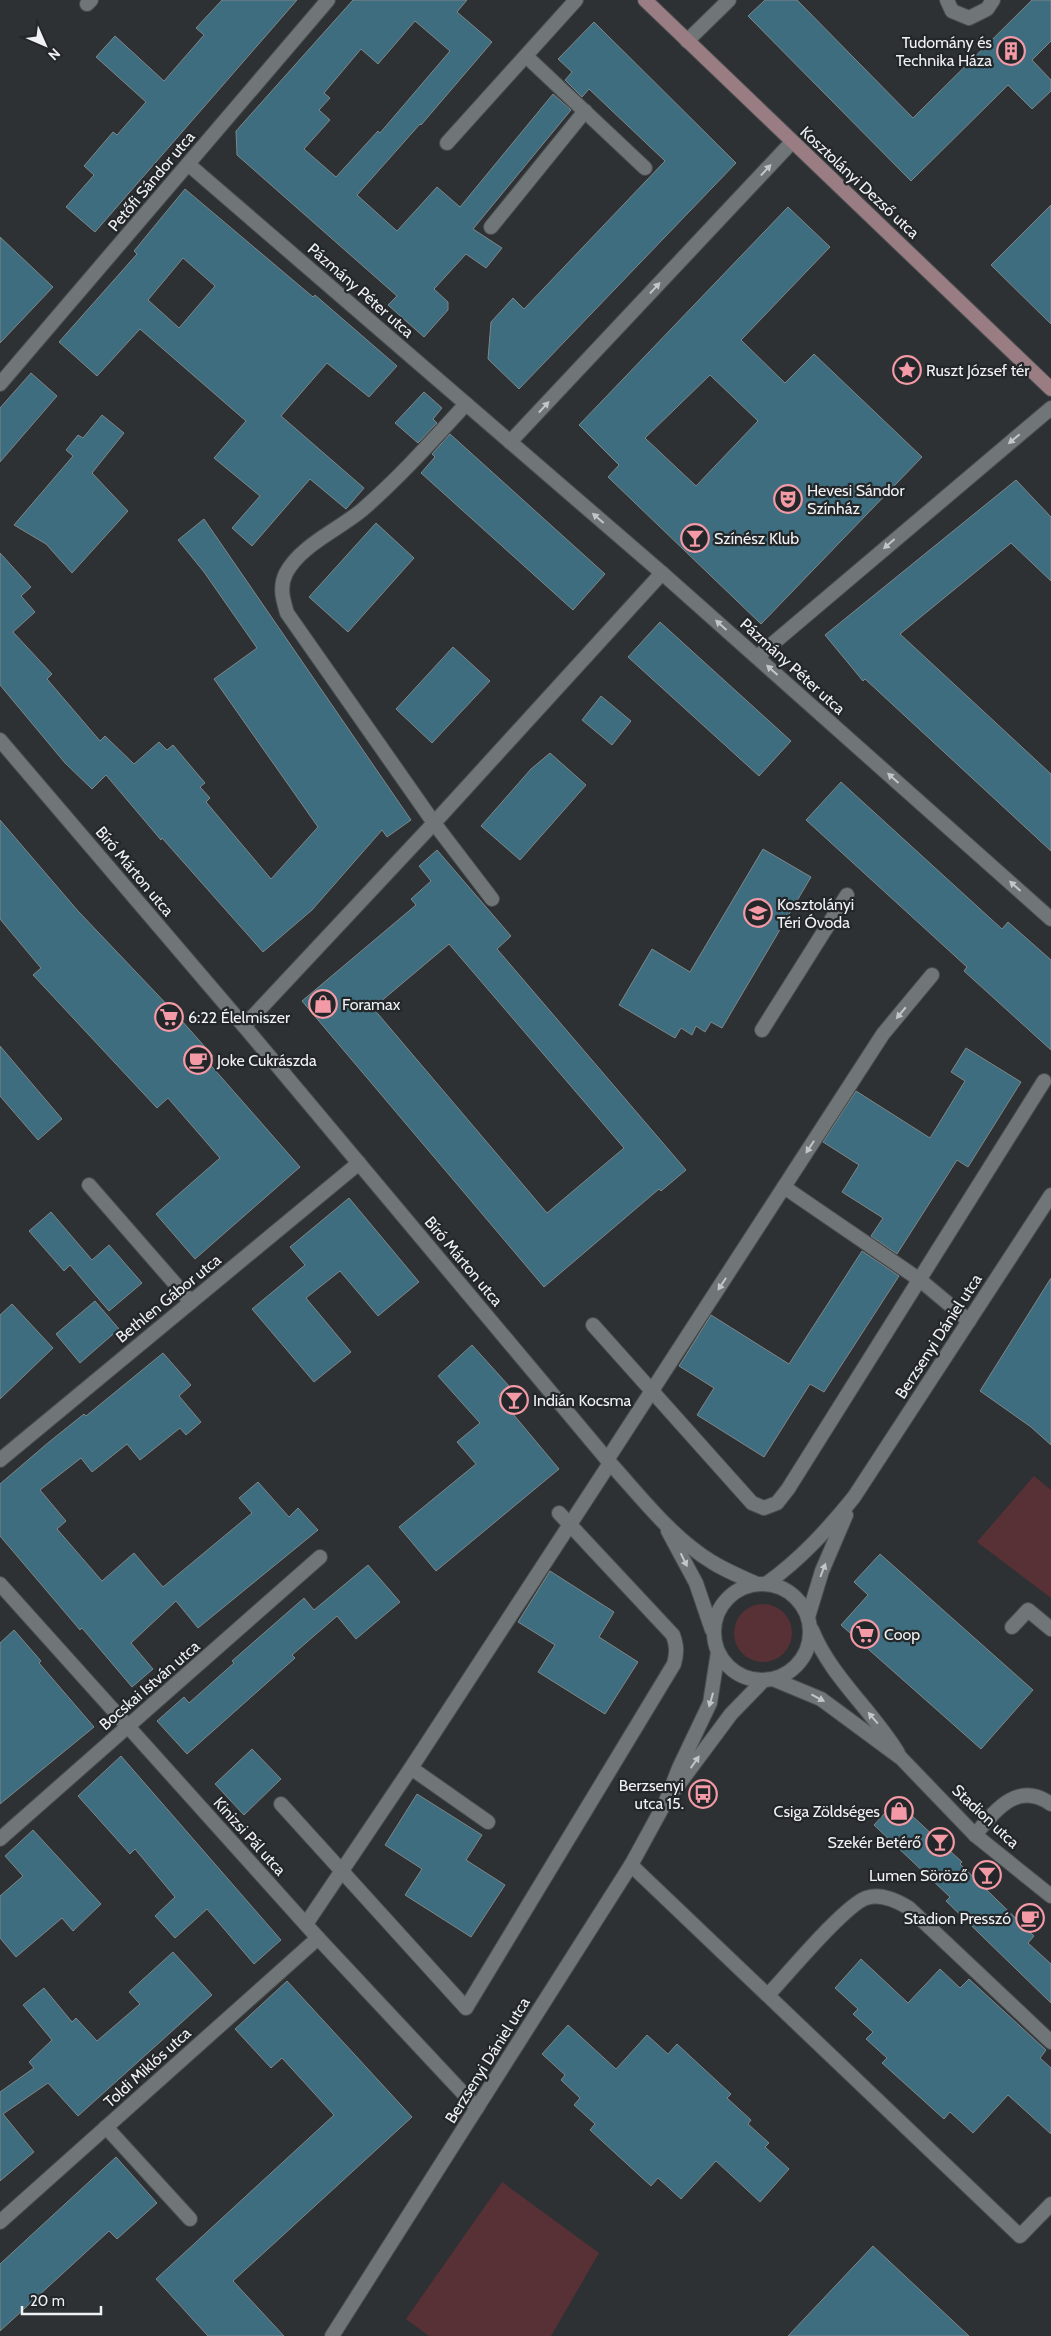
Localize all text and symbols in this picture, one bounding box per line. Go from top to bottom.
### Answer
north arrow [20,20,70,70]
place label: Tudomány és Technika Háza [896,33,992,70]
building icon: Tudomány és Technika Háza [996,36,1026,66]
text: N [44,44,64,64]
street label: Kosztolányi Dezső utca [796,122,923,243]
street label: Petőfi Sándor utca [104,127,199,235]
one-way arrow [760,164,772,176]
street label: Pázmány Péter utca [304,239,418,342]
one-way arrow [649,282,661,294]
place icon: Ruszt József tér [892,355,922,385]
place label: Ruszt József tér [926,361,1030,380]
one-way arrow [538,401,550,413]
one-way arrow [1007,434,1020,445]
place label: Hevesi Sándor Színház [807,481,905,518]
theatre icon: Hevesi Sándor Színház [773,484,803,514]
one-way arrow [593,512,605,524]
bar icon: Színész Klub [680,523,710,553]
place label: Színész Klub [714,529,799,548]
one-way arrow [884,538,896,550]
street label: Pázmány Péter utca [736,614,849,719]
one-way arrow [715,619,727,631]
one-way arrow [766,664,778,676]
one-way arrow [887,773,900,784]
street label: Bíró Márton utca [92,823,178,920]
one-way arrow [1008,881,1021,892]
place label: Kosztolányi Téri Óvoda [777,895,854,932]
school or university icon: Kosztolányi Téri Óvoda [743,898,773,928]
shop icon: Foramax [308,989,338,1019]
place label: Foramax [342,995,401,1014]
supermarket icon: 6:22 Élelmiszer [154,1002,184,1032]
one-way arrow [895,1006,907,1018]
place label: 6:22 Élelmiszer [188,1008,291,1027]
cafe icon: Joke Cukrászda [183,1045,213,1075]
place label: Joke Cukrászda [216,1051,317,1070]
one-way arrow [805,1141,815,1154]
street label: Bíró Márton utca [421,1213,507,1310]
street label: Bethlen Gábor utca [112,1250,225,1347]
street label: Berzsenyi Dániel utca [891,1270,986,1402]
one-way arrow [718,1277,727,1291]
bar icon: Indián Kocsma [499,1385,529,1415]
place label: Indián Kocsma [533,1391,632,1410]
one-way arrow [680,1553,688,1567]
one-way arrow [819,1562,827,1577]
supermarket icon: Coop [850,1619,880,1649]
place label: Coop [884,1625,920,1644]
street label: Bocskai István utca [95,1636,204,1734]
one-way arrow [706,1692,714,1707]
one-way arrow [811,1694,825,1702]
one-way arrow [868,1711,879,1724]
one-way arrow [690,1755,700,1769]
place label: Berzsenyi utca 15. [619,1776,684,1813]
bus stop icon: Berzsenyi utca 15. [688,1779,718,1809]
street label: Stadion utca [948,1781,1023,1852]
street label: Kinizsi Pál utca [209,1793,290,1880]
shop icon: Csiga Zöldséges [884,1796,914,1826]
place label: Csiga Zöldséges [774,1802,880,1821]
bar icon: Szekér Betérő [925,1827,955,1857]
place label: Szekér Betérő [828,1833,921,1852]
bar icon: Lumen Söröző [972,1860,1002,1890]
place label: Lumen Söröző [869,1866,968,1885]
cafe icon: Stadion Presszó [1015,1903,1045,1933]
place label: Stadion Presszó [904,1909,1011,1928]
street label: Berzsenyi Dániel utca [441,1994,534,2127]
street label: Toldi Miklós utca [100,2023,195,2111]
scale bar [22,2284,101,2316]
text: 20 m [30,2292,65,2310]

